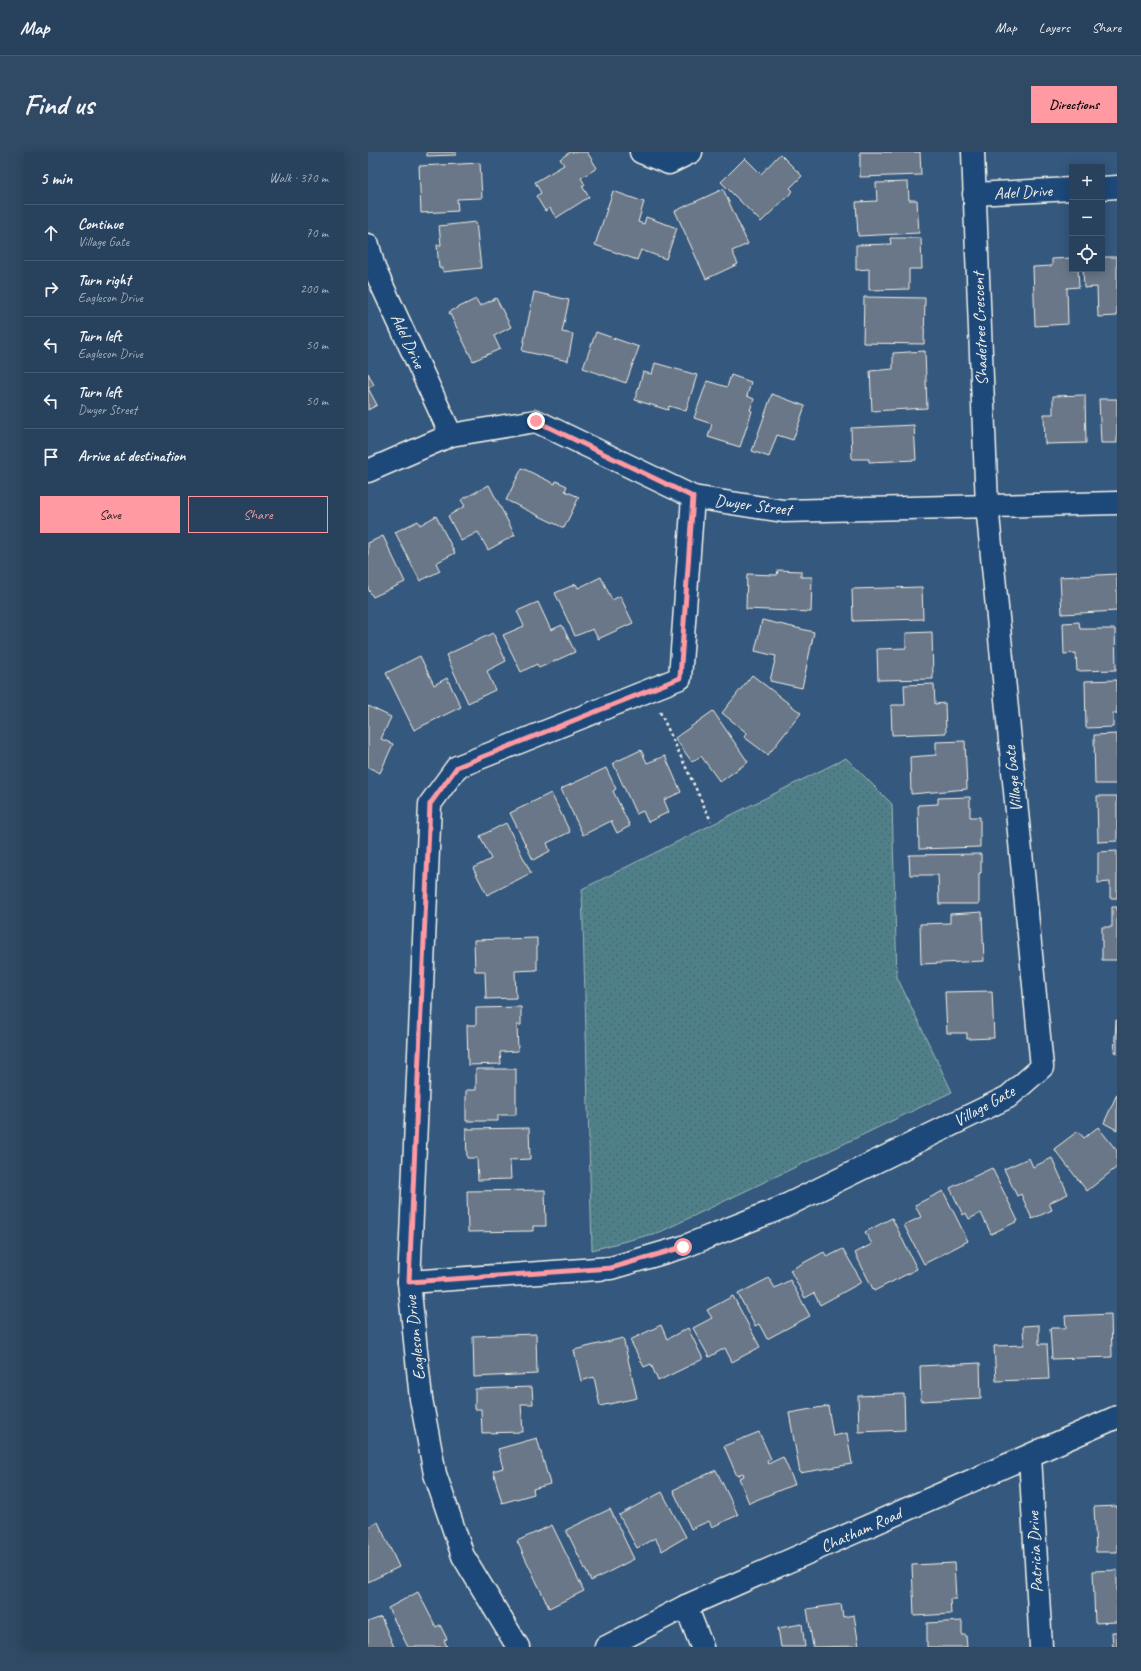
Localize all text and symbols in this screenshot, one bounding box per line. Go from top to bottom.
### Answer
text: Map [20,16,50,40]
text: Map [995,19,1017,36]
text: Layers [1039,19,1070,36]
text: Share [1092,19,1121,36]
button: Directions [1031,86,1117,123]
text: Find us [24,87,94,122]
map controls [1069,164,1105,272]
button: + [1069,164,1105,200]
text: 5 min [40,168,72,189]
text: Walk · 370 m [269,170,328,186]
street label: Adel Drive [993,180,1054,204]
button: − [1069,200,1105,236]
text: Continue [78,215,123,234]
icon: ahead [40,222,62,244]
text: 70 m [306,225,328,241]
text: Village Gate [78,234,129,250]
button: locate [1069,236,1105,272]
street label: Shadetree Crescent [967,270,992,386]
text: Turn right [78,271,131,290]
icon: right [40,278,62,300]
text: 200 m [300,281,328,297]
text: Eagleson Drive [78,290,143,306]
street label: Adel Drive [386,310,430,373]
text: Turn left [78,327,121,346]
icon: left [40,334,62,356]
text: 50 m [306,337,328,353]
text: Eagleson Drive [78,346,143,362]
text: Turn left [78,383,121,402]
icon: left [40,390,62,412]
text: 50 m [306,393,328,409]
text: Dwyer Street [78,402,137,418]
route end [527,412,545,430]
icon: arrive [40,446,62,468]
text: Arrive at destination [78,447,185,466]
street label: Dwyer Street [713,490,795,520]
button: Save [40,496,180,533]
button: Share [188,496,328,533]
street label: Village Gate [999,743,1027,813]
street label: Village Gate [950,1080,1020,1131]
route start [674,1238,692,1256]
street label: Eagleson Drive [400,1293,430,1381]
street label: Chatham Road [817,1502,908,1557]
street label: Patricia Drive [1022,1509,1048,1593]

